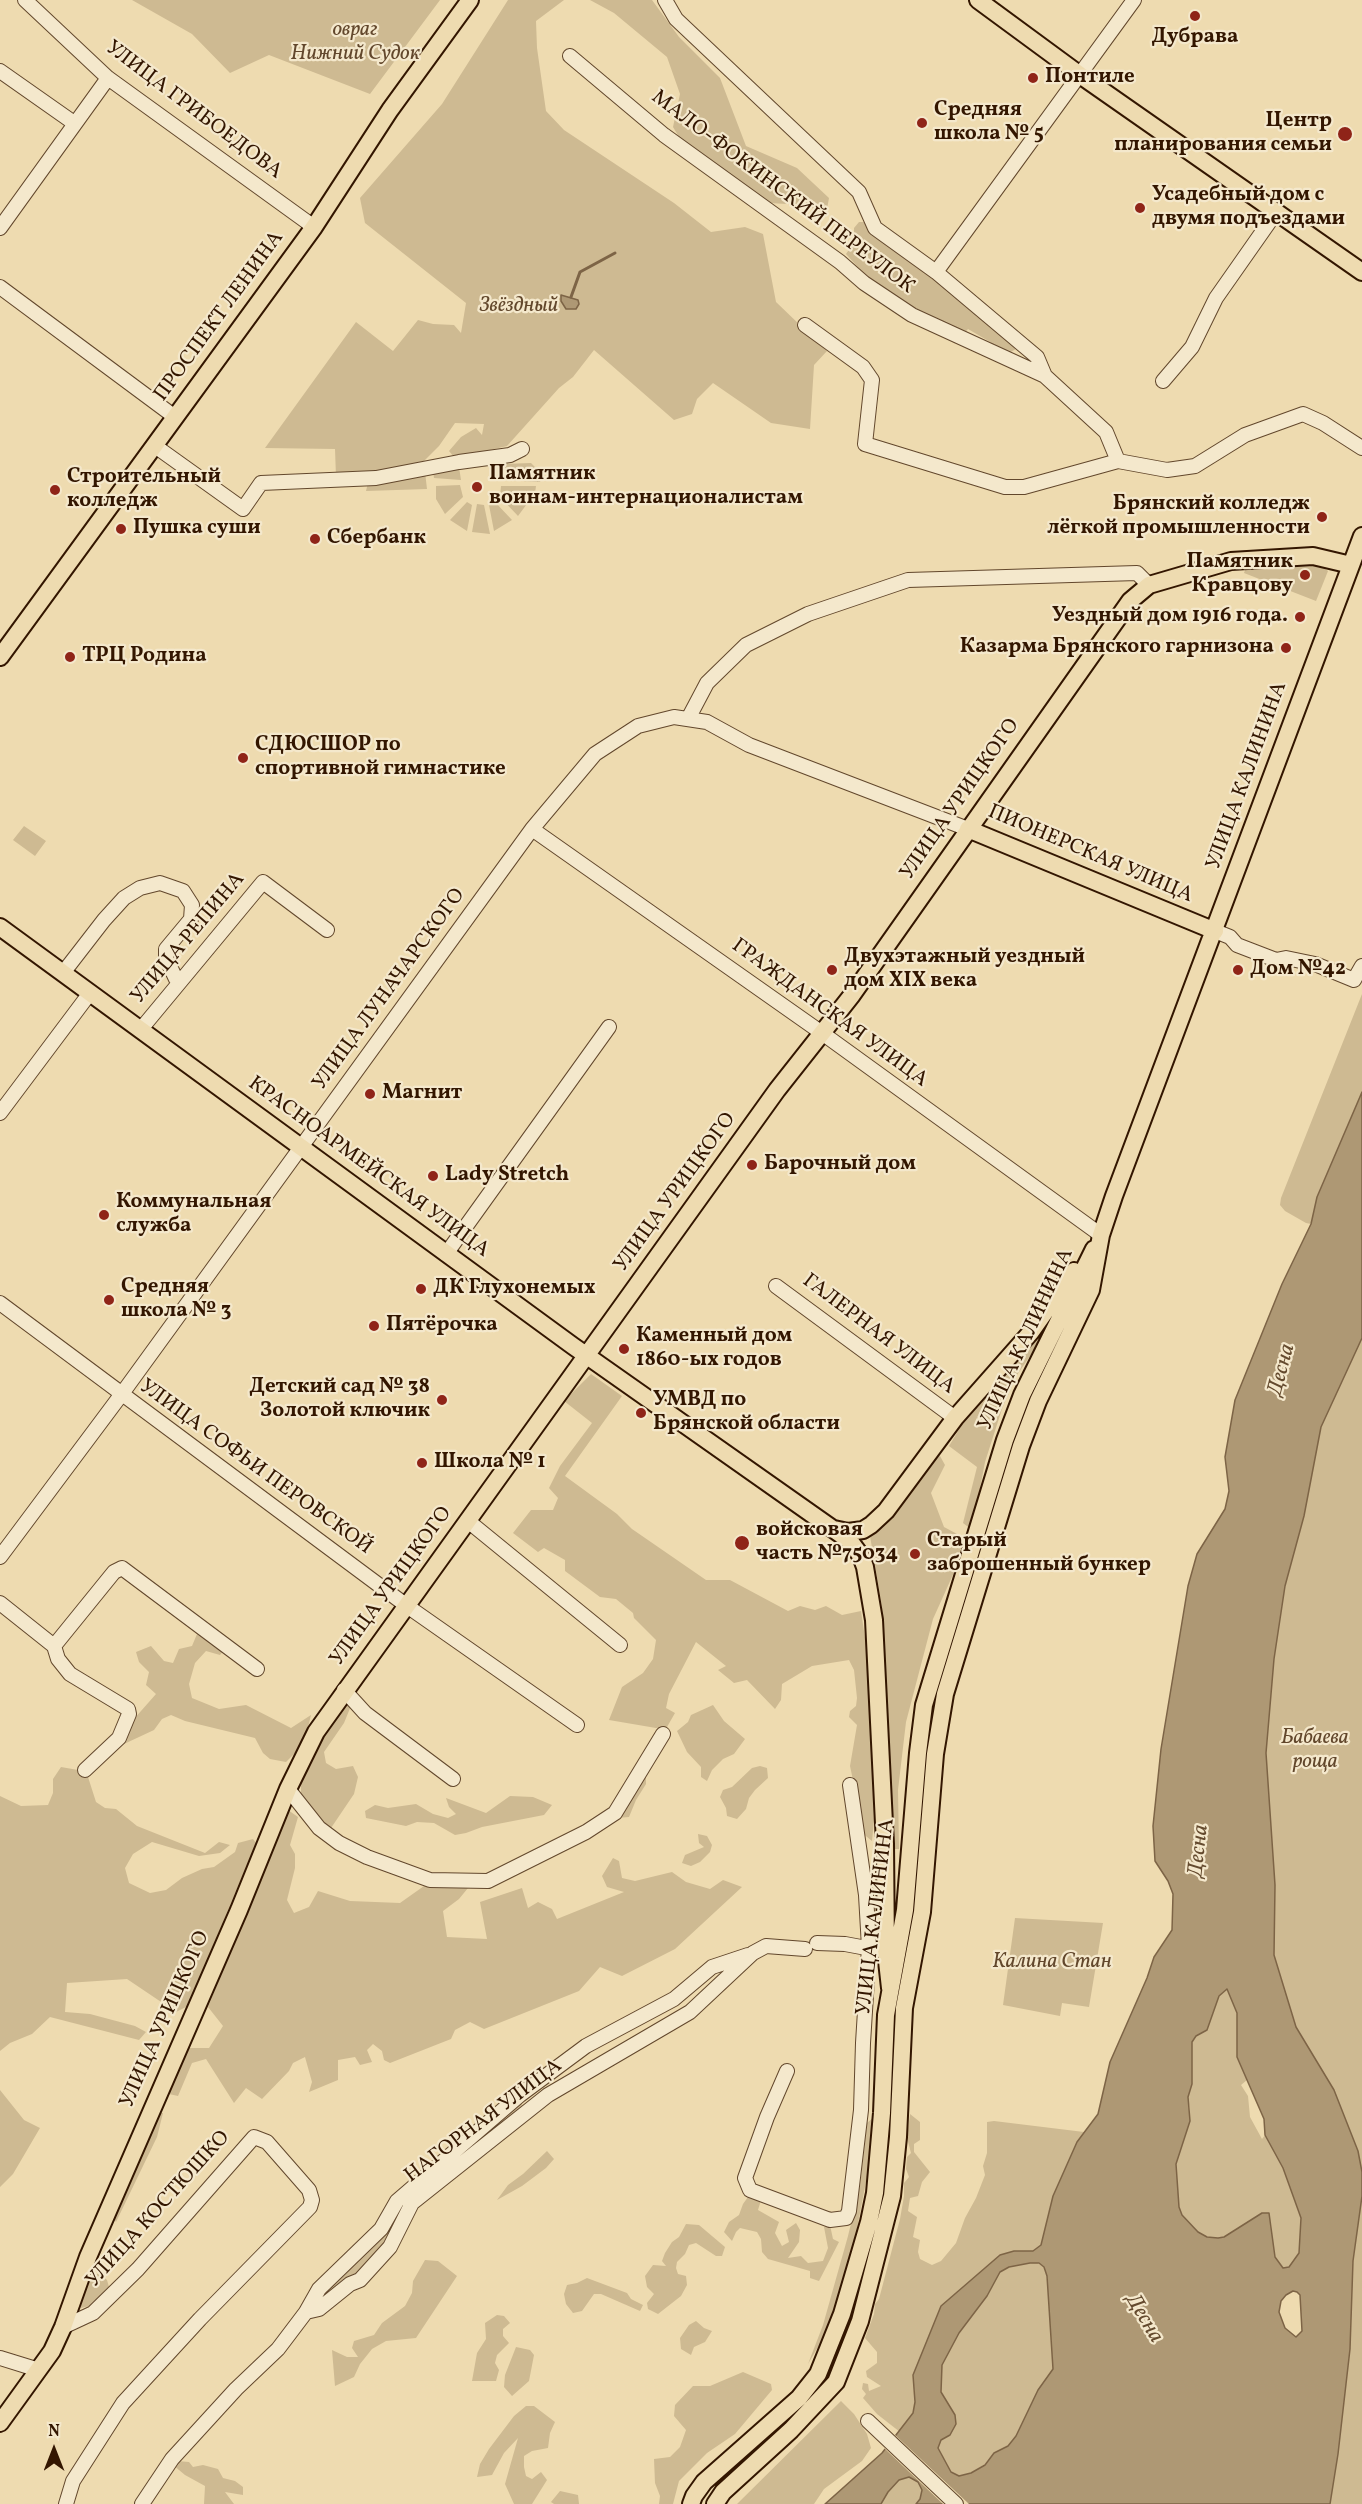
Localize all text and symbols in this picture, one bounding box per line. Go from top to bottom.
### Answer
marker: Дубрава [1188,9,1202,23]
park label: овраг Нижний Судок [290,18,420,68]
place label: Дубрава [1152,25,1238,51]
street label: УЛИЦА ГРИБОЕДОВА [100,36,286,186]
place label: Понтиле [1045,65,1135,91]
marker: Понтиле [1026,71,1040,85]
street label: МАЛО-ФОКИНСКИЙ ПЕРЕУЛОК [645,86,919,300]
place label: Средняя школа № 5 [934,98,1044,148]
place label: Центр планирования семьи [1114,109,1332,159]
marker: Средняя школа № 5 [915,116,929,130]
marker: Центр планирования семьи [1336,125,1354,143]
place label: Усадебный дом с двумя подъездами [1152,183,1345,233]
marker: Усадебный дом с двумя подъездами [1133,201,1147,215]
street label: ПРОСПЕКТ ЛЕНИНА [150,227,290,407]
park label: Звёздный [480,294,558,320]
place label: Памятник воинам-интернационалистам [489,462,803,512]
place label: Строительный колледж [67,465,221,515]
marker: Памятник воинам-интернационалистам [470,480,484,494]
marker: Строительный колледж [48,483,62,497]
place label: Брянский колледж лёгкой промышленности [1047,492,1310,542]
marker: Брянский колледж лёгкой промышленности [1315,510,1329,524]
place label: Пушка суши [133,516,261,542]
marker: Пушка суши [114,522,128,536]
place label: Сбербанк [327,526,426,552]
marker: Сбербанк [308,532,322,546]
place label: Памятник Кравцову [1186,550,1293,600]
marker: Памятник Кравцову [1298,568,1312,582]
place label: Уездный дом 1916 года. [1052,604,1288,630]
marker: Уездный дом 1916 года. [1293,610,1307,624]
place label: Казарма Брянского гарнизона [960,635,1274,661]
marker: Казарма Брянского гарнизона [1279,641,1293,655]
place label: ТРЦ Родина [82,644,207,670]
marker: ТРЦ Родина [63,650,77,664]
street label: УЛИЦА КАЛИНИНА [1202,679,1294,873]
street label: УЛИЦА УРИЦКОГО [896,715,1026,885]
place label: СДЮСШОР по спортивной гимнастике [255,733,506,783]
marker: СДЮСШОР по спортивной гимнастике [236,751,250,765]
street label: ПИОНЕРСКАЯ УЛИЦА [984,800,1196,910]
street label: УЛИЦА РЕПИНА [127,868,251,1010]
street label: УЛИЦА ЛУНАЧАРСКОГО [308,884,472,1096]
street label: ГРАЖДАНСКАЯ УЛИЦА [726,934,932,1094]
place label: Двухэтажный уездный дом XIX века [844,945,1085,995]
place label: Дом №42 [1250,957,1346,983]
marker: Двухэтажный уездный дом XIX века [825,963,839,977]
marker: Дом №42 [1231,963,1245,977]
street label: КРАСНОАРМЕЙСКАЯ УЛИЦА [242,1072,494,1264]
place label: Магнит [382,1081,462,1107]
marker: Магнит [363,1087,377,1101]
street label: УЛИЦА УРИЦКОГО [610,1108,742,1278]
place label: Барочный дом [764,1152,916,1178]
marker: Барочный дом [745,1158,759,1172]
place label: Lady Stretch [445,1163,569,1189]
marker: Lady Stretch [426,1169,440,1183]
place label: Коммунальная служба [116,1190,271,1240]
marker: Коммунальная служба [97,1208,111,1222]
street label: УЛИЦА КАЛИНИНА [974,1245,1080,1435]
street label: ГАЛЕРНАЯ УЛИЦА [797,1269,959,1401]
place label: Средняя школа № 3 [121,1275,231,1325]
place label: ДК Глухонемых [433,1276,596,1302]
marker: ДК Глухонемых [414,1282,428,1296]
marker: Средняя школа № 3 [102,1293,116,1307]
place label: Пятёрочка [386,1313,498,1339]
marker: Пятёрочка [367,1319,381,1333]
place label: Каменный дом 1860-ых годов [636,1324,792,1374]
water label: Десна [1263,1341,1303,1399]
marker: Каменный дом 1860-ых годов [617,1342,631,1356]
street label: УЛИЦА СОФЬИ ПЕРОВСКОЙ [133,1375,377,1561]
place label: Детский сад № 38 Золотой ключик [249,1375,430,1425]
place label: УМВД по Брянской области [653,1388,840,1438]
marker: Детский сад № 38 Золотой ключик [435,1393,449,1407]
marker: УМВД по Брянской области [634,1406,648,1420]
place label: Школа № 1 [434,1450,546,1476]
marker: Школа № 1 [415,1456,429,1470]
street label: УЛИЦА УРИЦКОГО [326,1502,458,1672]
place label: войсковая часть №75034 [756,1518,898,1568]
place label: Старый заброшенный бункер [927,1529,1151,1579]
marker: войсковая часть №75034 [733,1534,751,1552]
marker: Старый заброшенный бункер [908,1547,922,1561]
park label: Бабаева роща [1281,1726,1349,1776]
street label: УЛИЦА КАЛИНИНА [852,1817,902,2017]
water label: Десна [1184,1823,1216,1879]
street label: УЛИЦА УРИЦКОГО [116,1928,216,2112]
park label: Калина Стан [992,1950,1112,1976]
street label: НАГОРНАЯ УЛИЦА [400,2055,568,2189]
street label: УЛИЦА КОСТЮШКО [82,2126,236,2294]
water label: Десна [1118,2290,1168,2348]
north arrow [24,2420,84,2480]
text: N [48,2421,60,2443]

